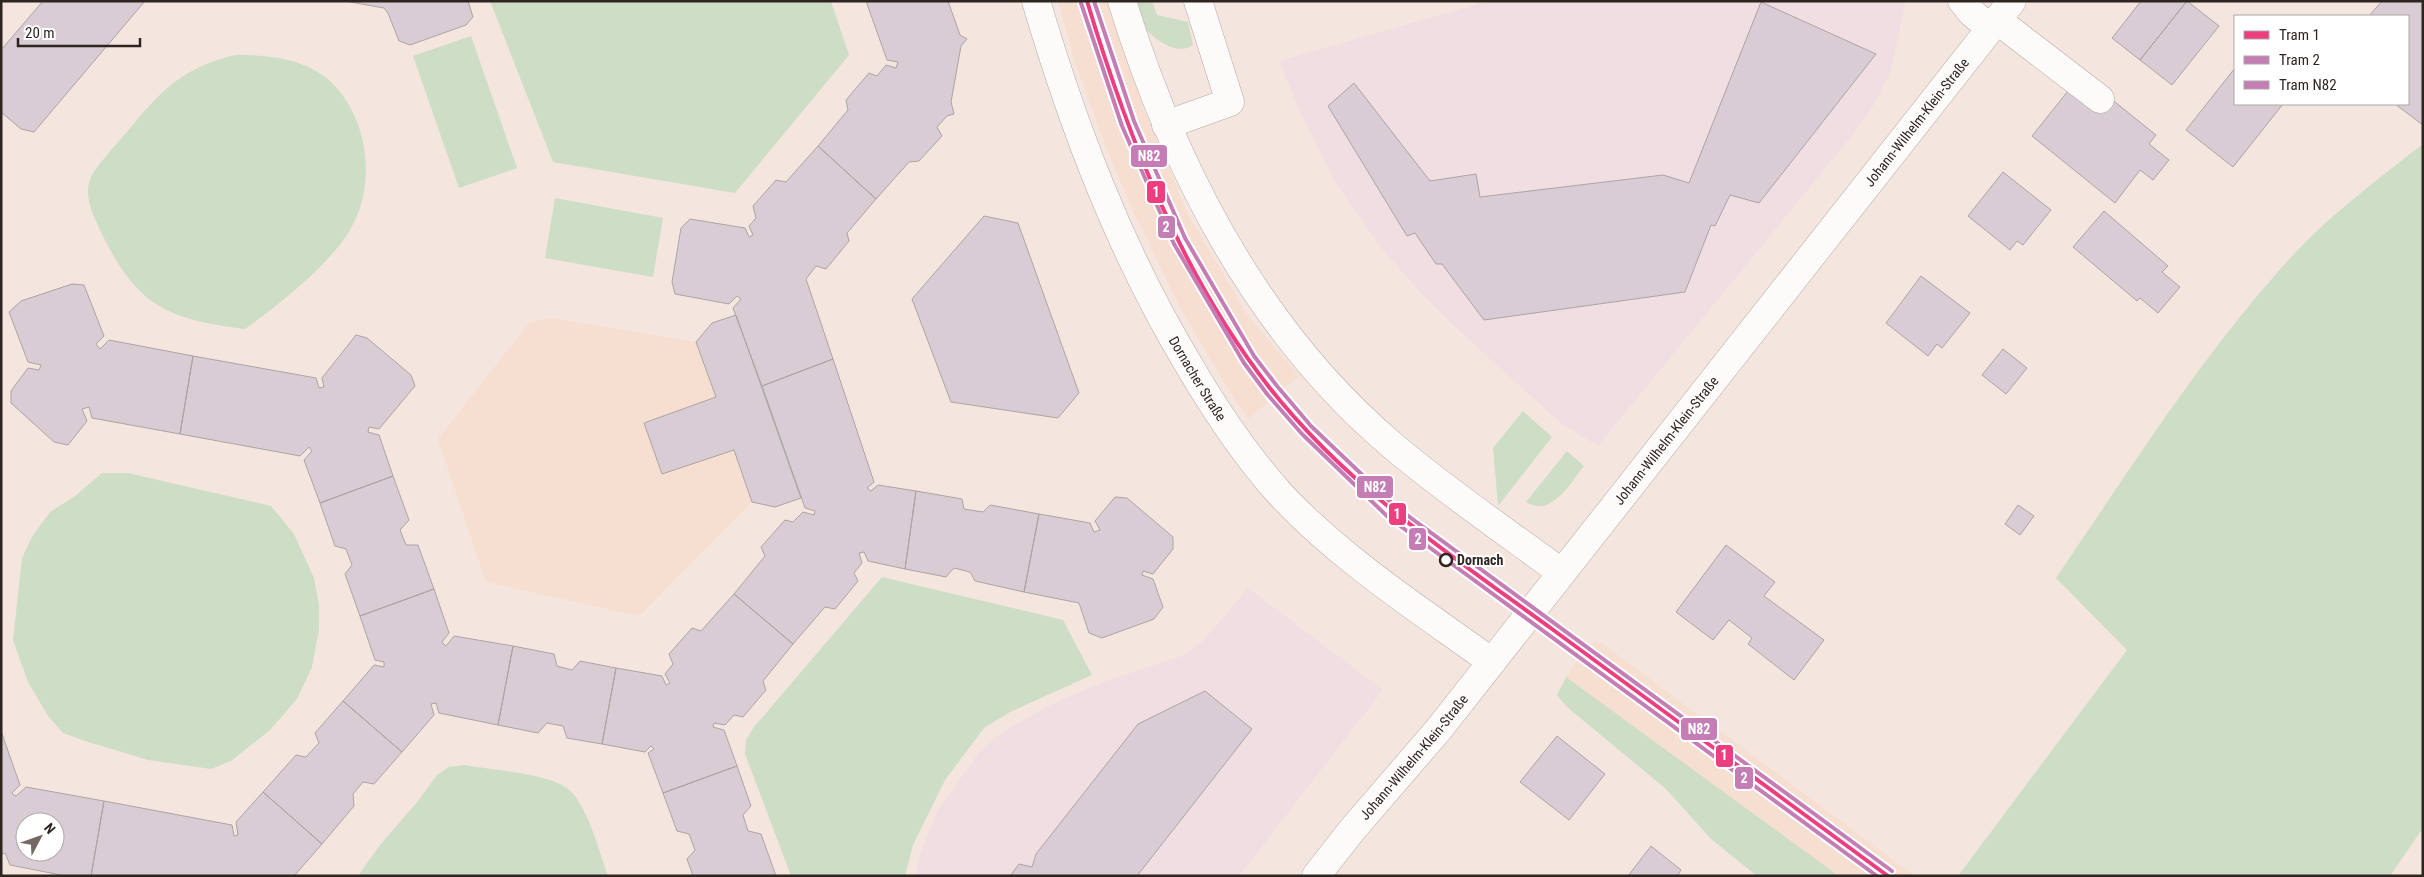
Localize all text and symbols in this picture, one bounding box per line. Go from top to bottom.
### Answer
scale bar [18,15,140,47]
legend [2234,15,2409,105]
text: 20 m [25,24,55,42]
text: Tram 1 [2279,26,2320,44]
text: Tram 2 [2279,51,2320,69]
street label: Johann-Wilhelm-Klein-Straße [1861,54,1972,190]
text: Tram N82 [2279,76,2337,94]
line badge: N82 [1130,144,1168,168]
text: N82 [1138,148,1160,164]
line badge: 1 [1146,180,1166,204]
text: 1 [1152,184,1160,200]
line badge: 2 [1157,215,1176,239]
text: 2 [1162,219,1170,235]
street label: Dornacher Straße [1166,333,1230,424]
street label: Johann-Wilhelm-Klein-Straße [1611,373,1722,508]
line badge: N82 [1356,475,1394,499]
text: N82 [1364,479,1386,495]
line badge: 1 [1388,502,1407,526]
text: 1 [1393,506,1401,522]
line badge: 2 [1408,527,1427,551]
text: 2 [1414,531,1422,547]
place label: Dornach [1457,552,1503,568]
marker: Dornach [1439,553,1453,567]
street label: Johann-Wilhelm-Klein-Straße [1356,691,1471,823]
line badge: N82 [1680,717,1718,741]
text: N82 [1688,721,1710,737]
line badge: 1 [1715,744,1734,768]
text: 1 [1720,747,1728,763]
line badge: 2 [1734,766,1754,790]
text: 2 [1740,770,1748,786]
north arrow [15,812,65,862]
text: N [41,820,59,837]

